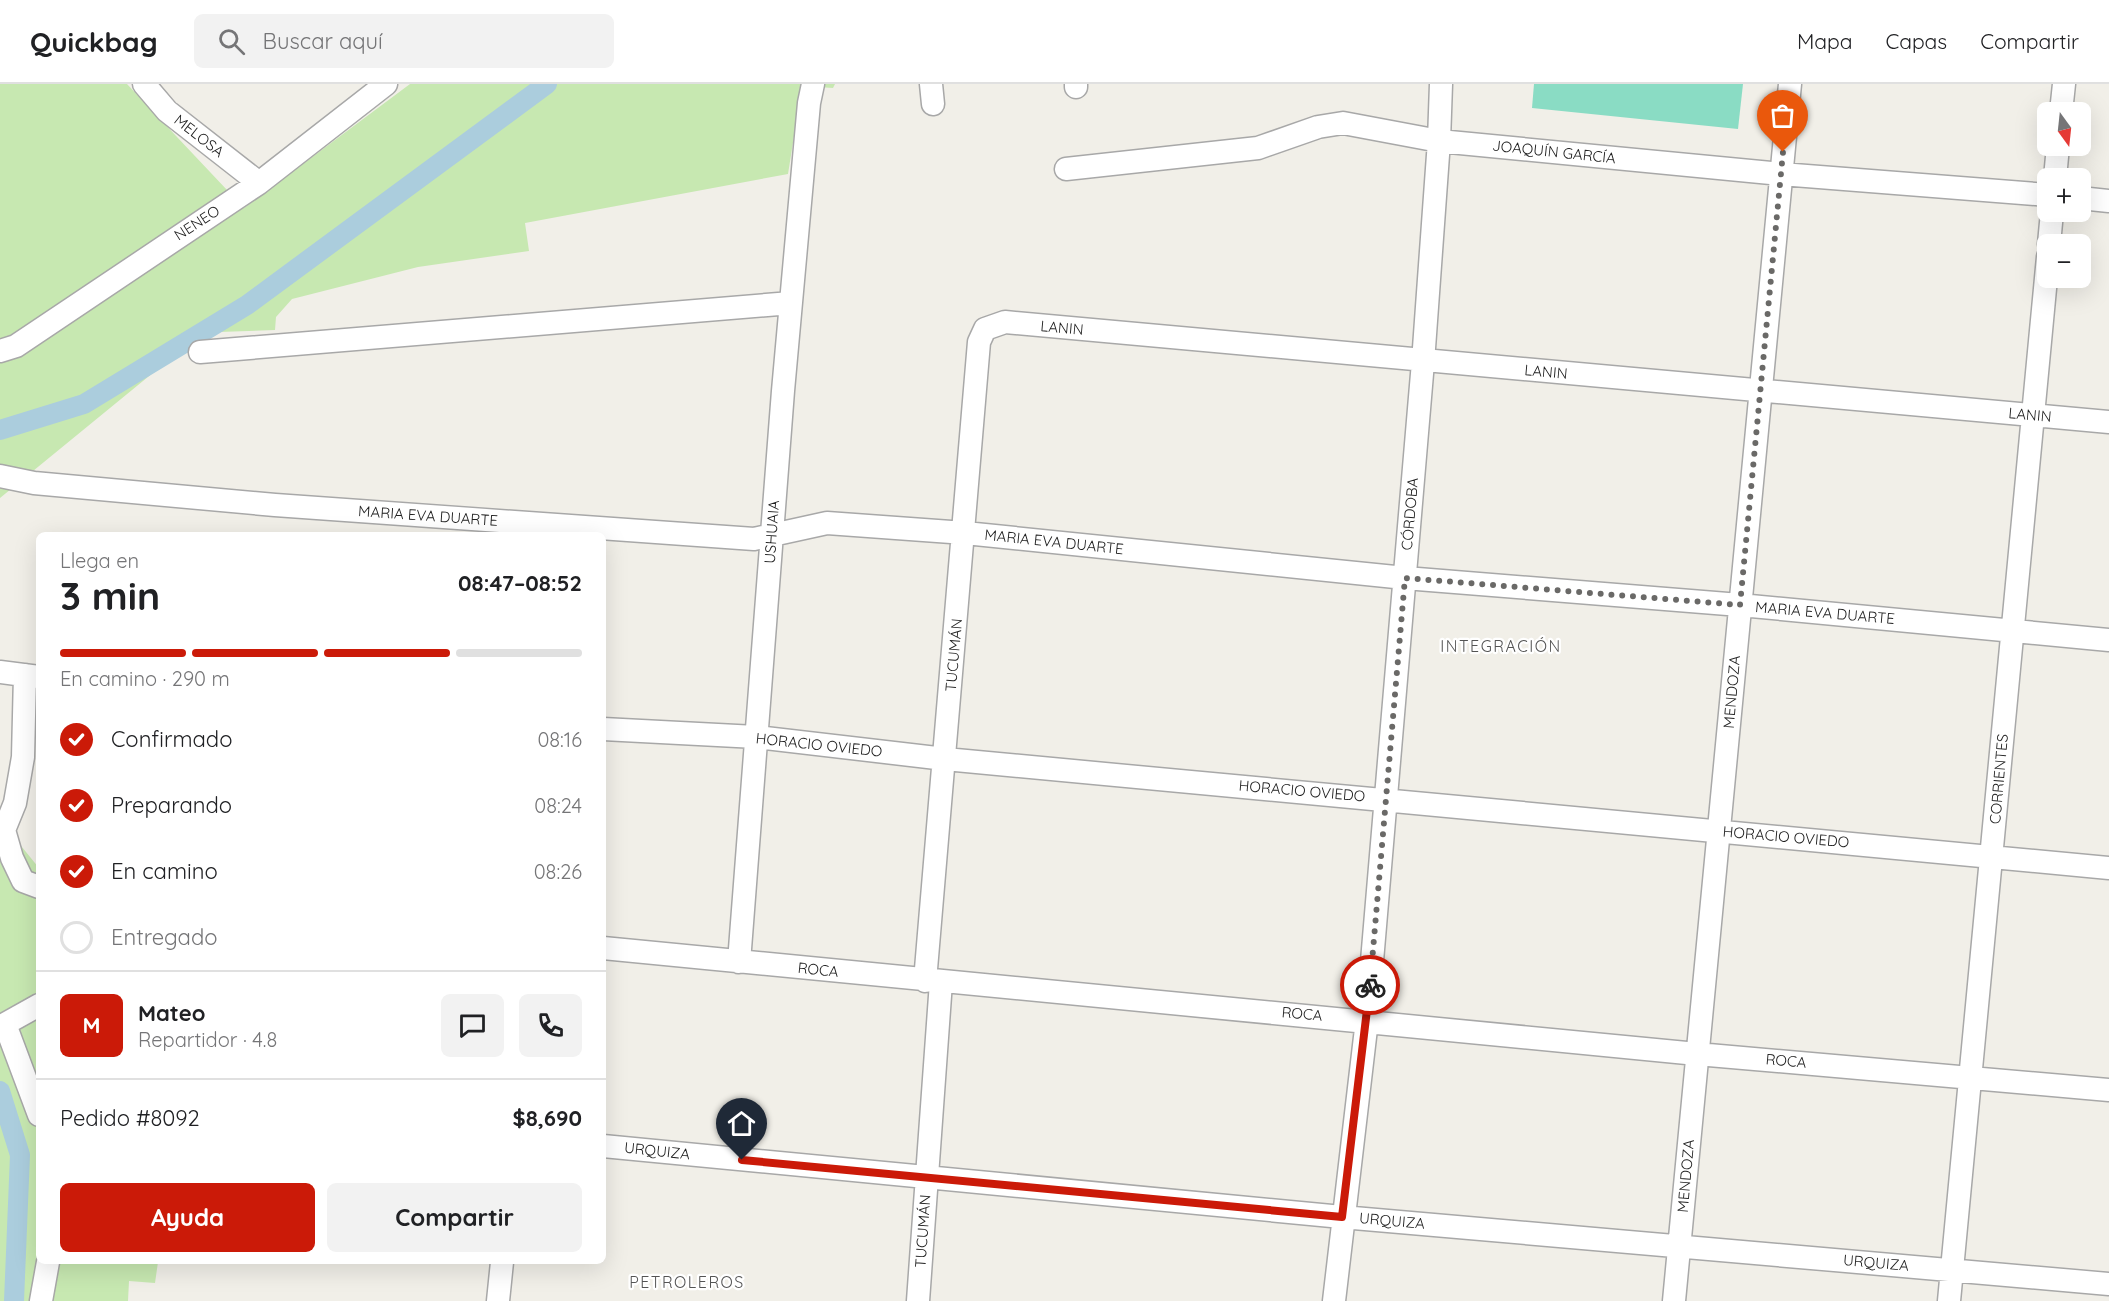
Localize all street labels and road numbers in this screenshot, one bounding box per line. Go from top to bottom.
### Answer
street label: MELOSA [170,110,228,161]
street label: JOAQUÍN GARCÍA [1491,136,1617,167]
street label: NENEO [170,201,223,244]
street label: LANIN [1040,316,1084,339]
street label: LANIN [1524,360,1568,383]
street label: LANIN [2008,403,2052,426]
street label: CÓRDOBA [1397,476,1422,551]
street label: USHUAIA [760,499,783,564]
street label: MARIA EVA DUARTE [358,501,498,530]
street label: MARIA EVA DUARTE [983,525,1125,558]
street label: MARIA EVA DUARTE [1755,597,1896,628]
street label: TUCUMÁN [941,618,966,692]
street label: MENDOZA [1719,654,1744,729]
street label: HORACIO OVIEDO [755,728,883,761]
street label: CORRIENTES [1985,733,2012,825]
street label: HORACIO OVIEDO [1238,776,1366,805]
street label: HORACIO OVIEDO [1722,822,1850,851]
street label: ROCA [797,958,840,981]
street label: ROCA [1281,1002,1324,1025]
street label: ROCA [1765,1049,1808,1072]
street label: URQUIZA [623,1138,691,1163]
street label: MENDOZA [1673,1138,1698,1213]
street label: TUCUMÁN [910,1194,935,1268]
street label: URQUIZA [1358,1208,1426,1233]
street label: URQUIZA [1842,1250,1910,1275]

